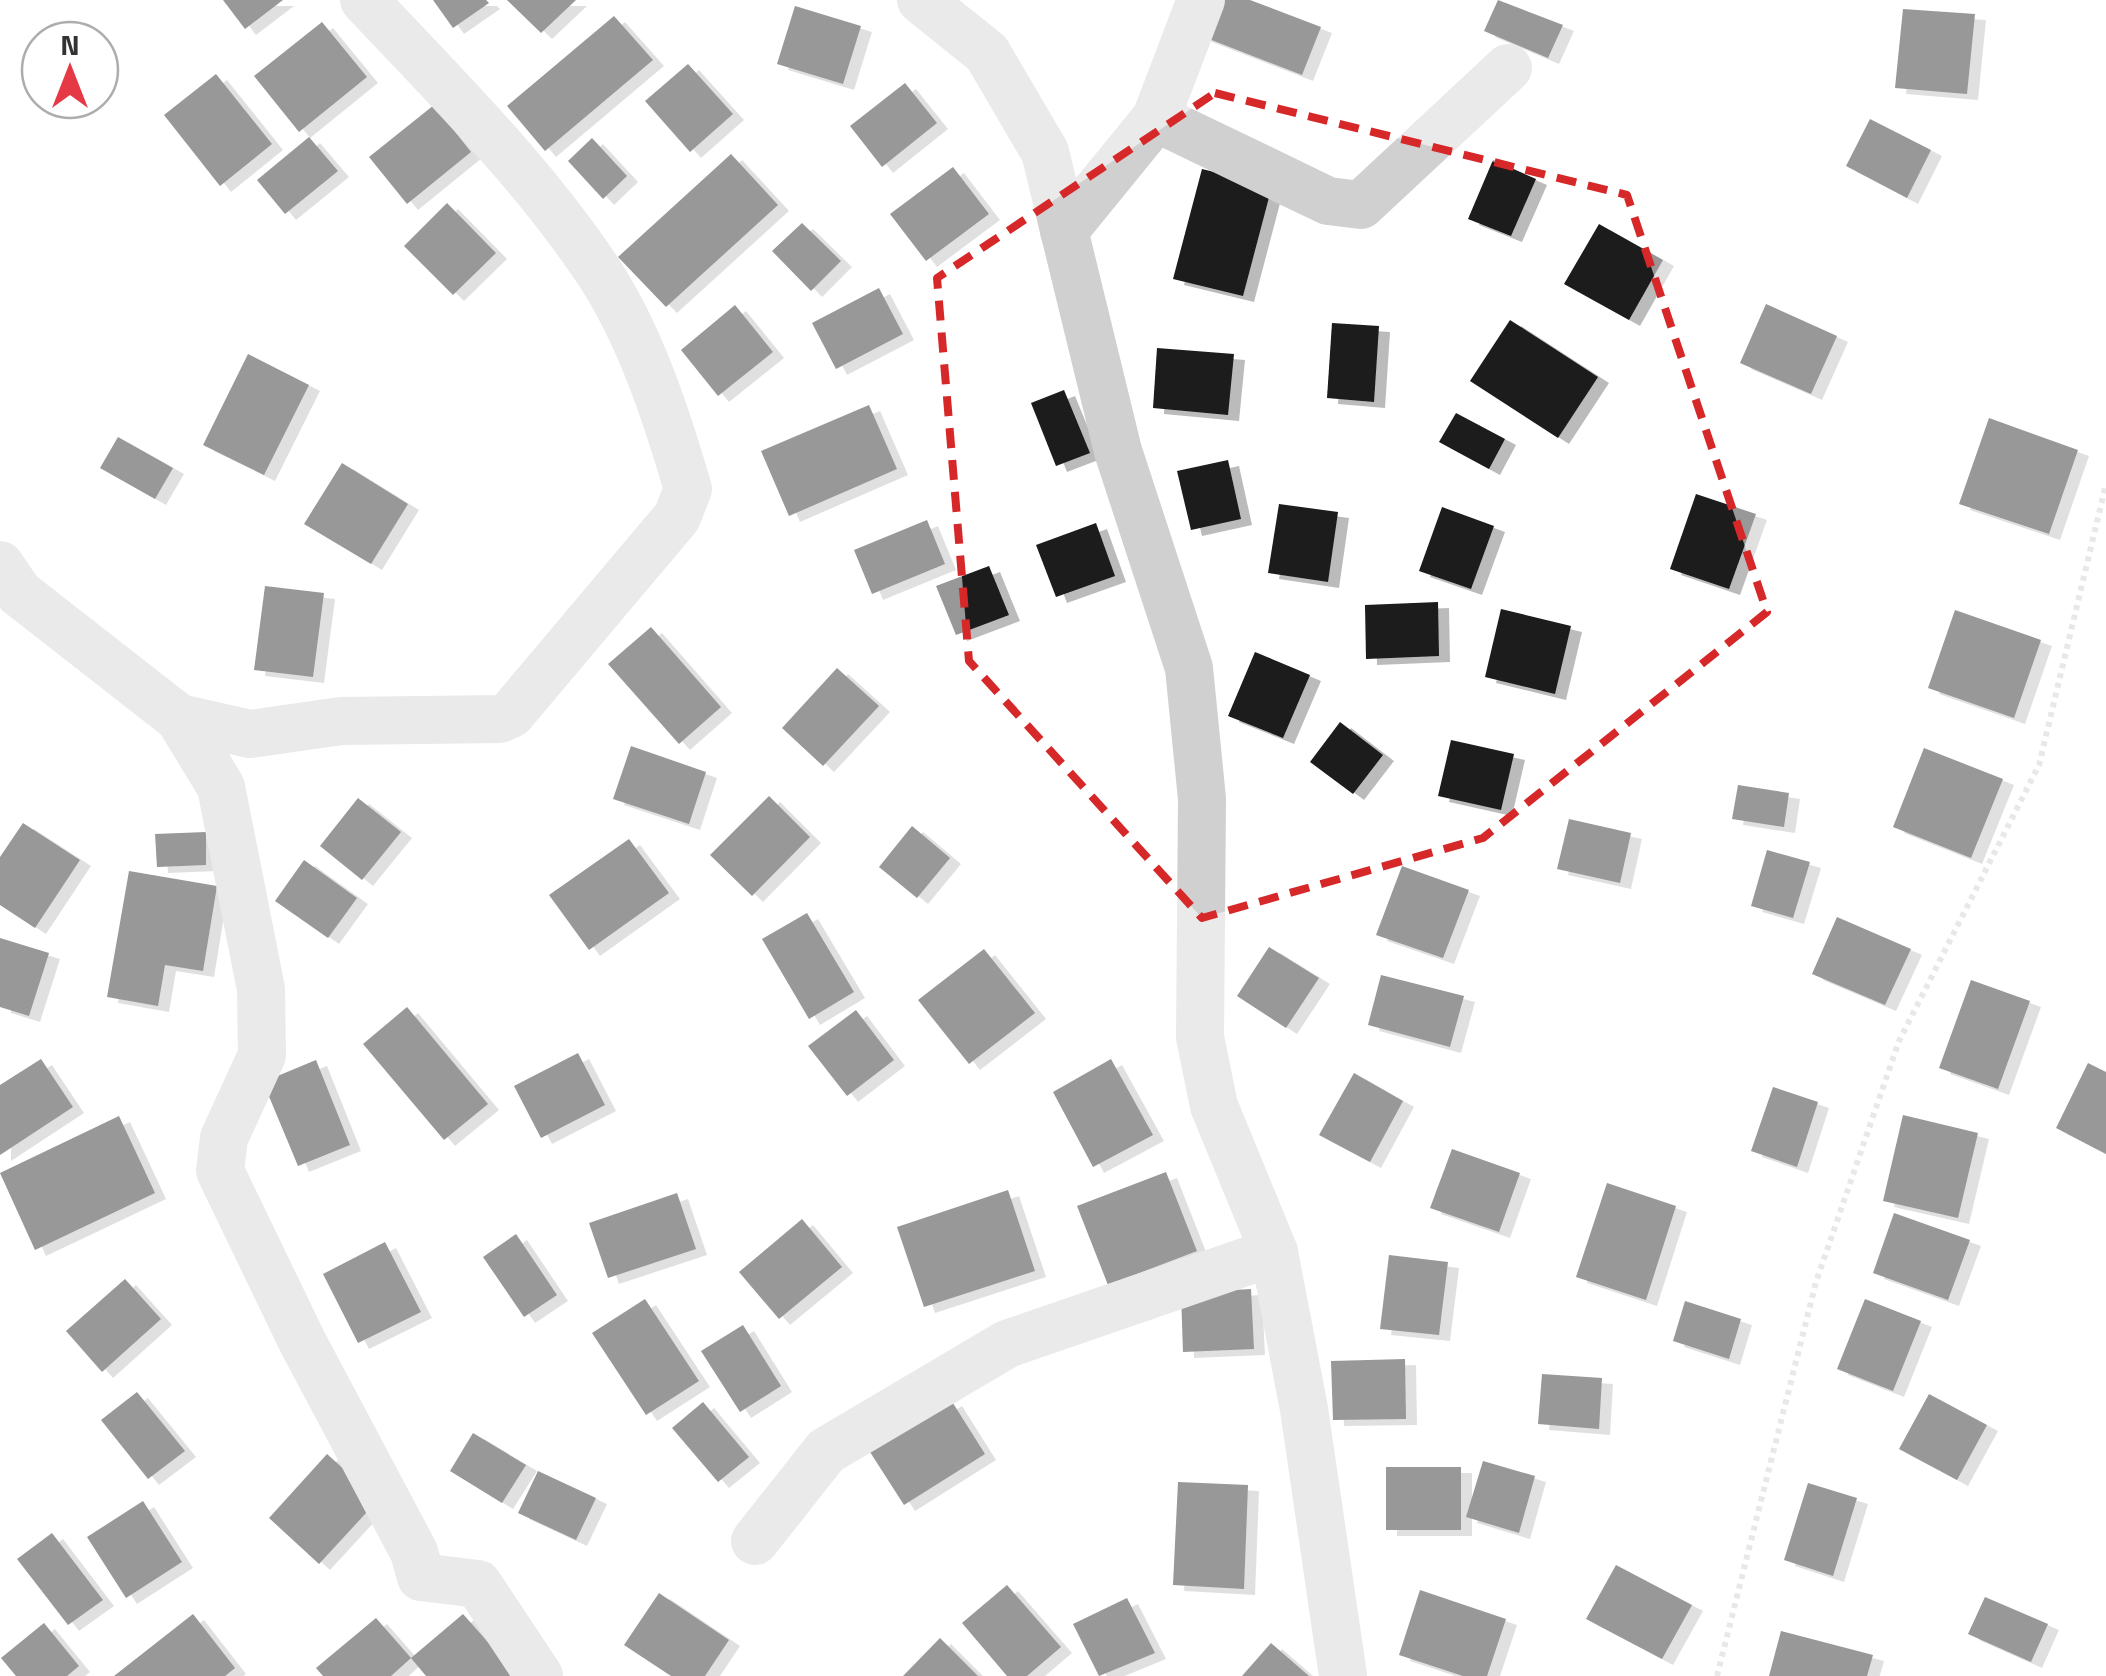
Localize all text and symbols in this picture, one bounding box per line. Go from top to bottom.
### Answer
north arrow [20,20,120,120]
text: N [60,23,80,66]

